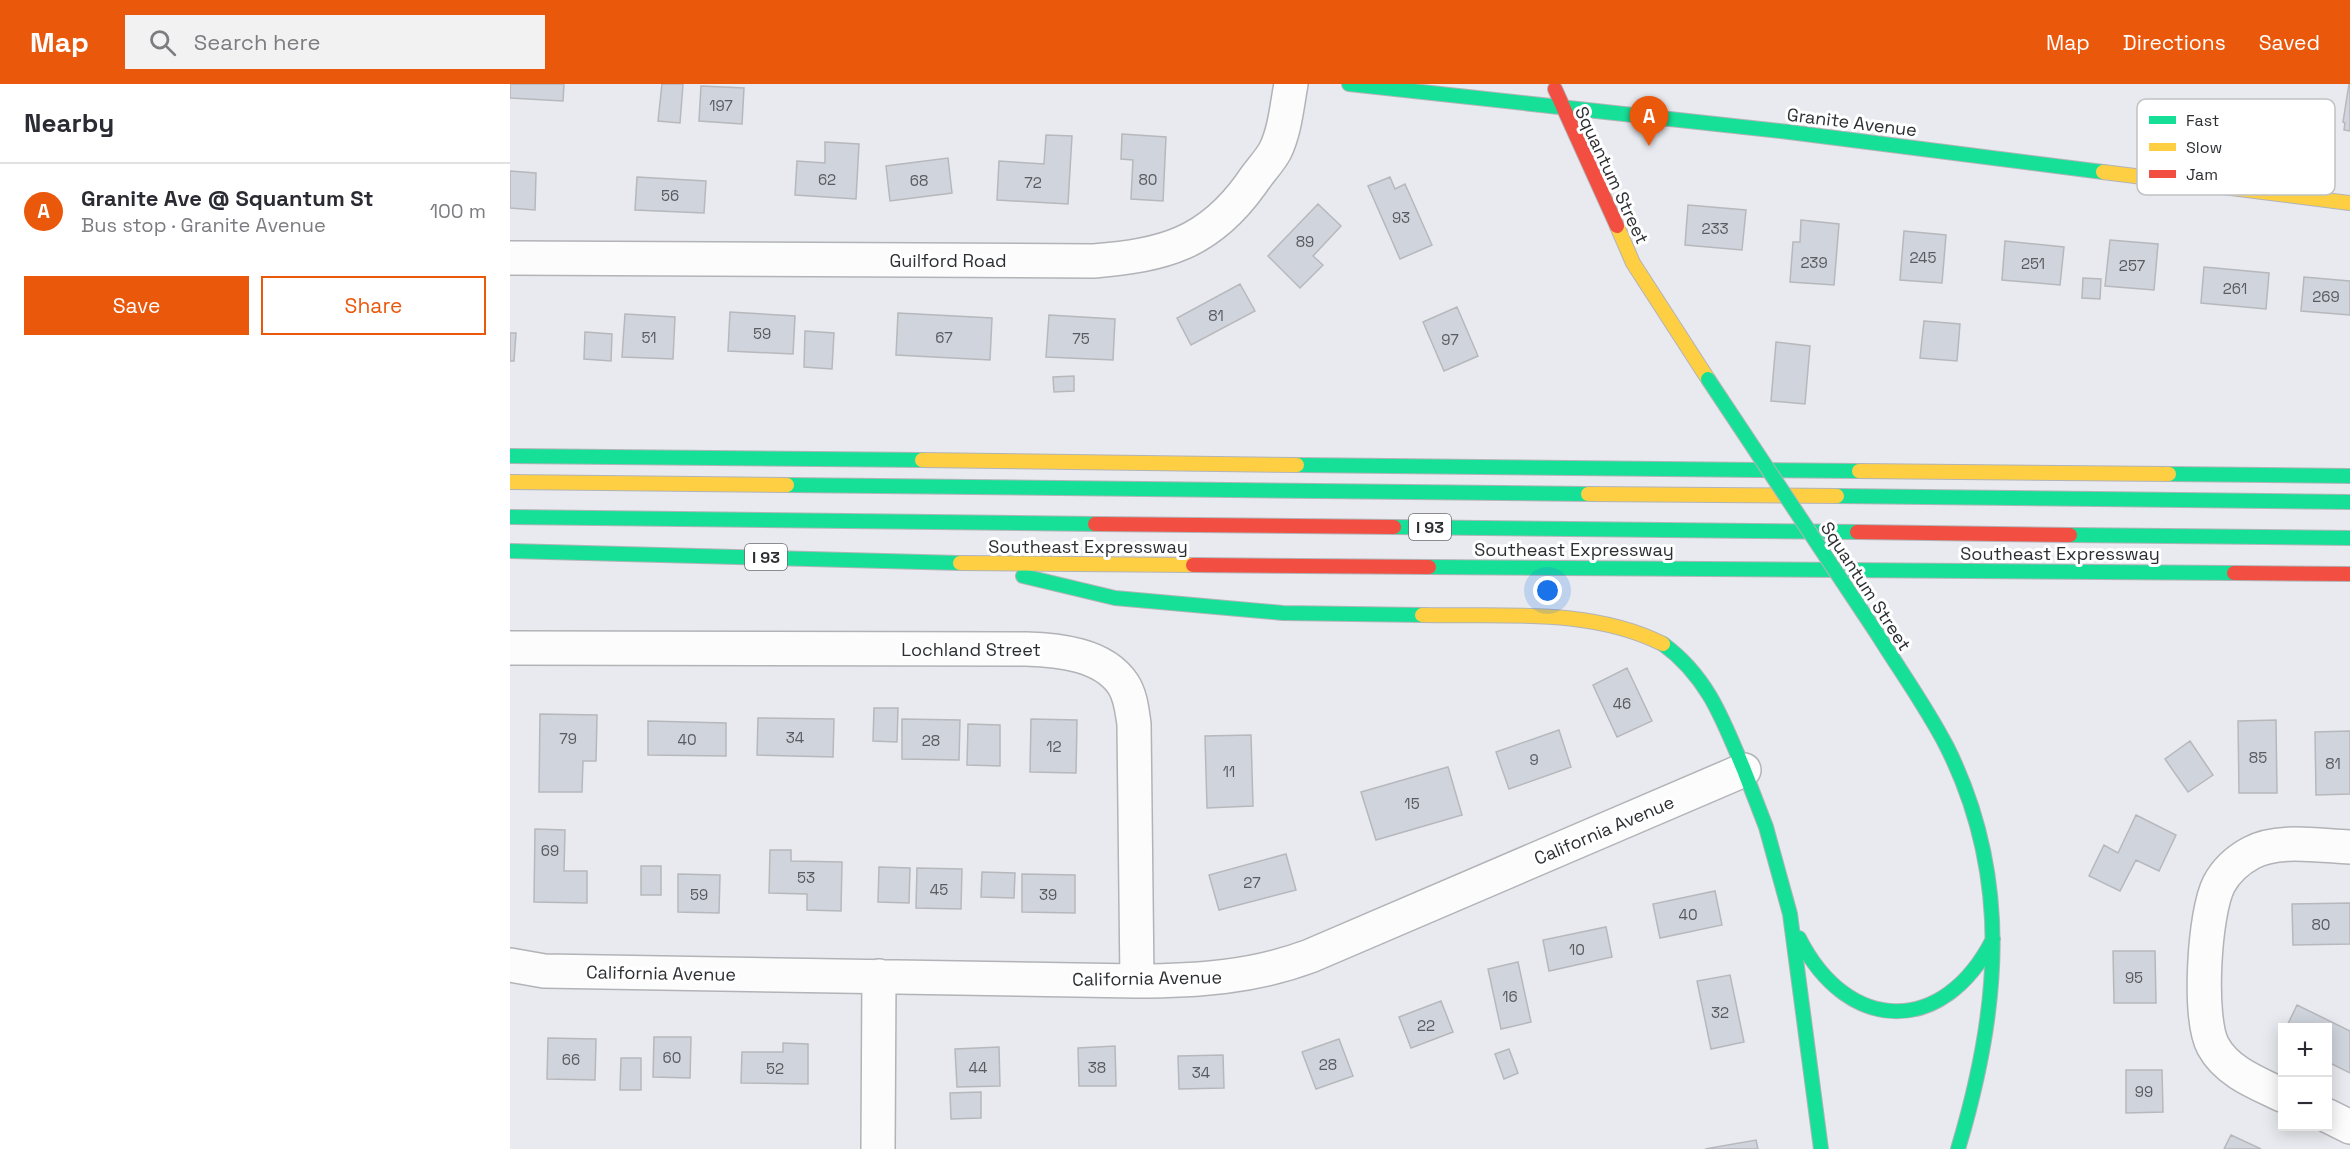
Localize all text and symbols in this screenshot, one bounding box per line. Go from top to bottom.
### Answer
search box [125,15,545,69]
text: Map [30,24,89,60]
icon: search [146,26,179,59]
text: Search here [194,28,321,56]
text: Map [2046,29,2090,56]
text: Directions [2123,29,2226,56]
text: Saved [2259,29,2320,56]
house number: 197 [709,96,733,115]
pin: A [1630,97,1668,146]
legend [2137,99,2335,195]
street label: Squantum Street [1570,103,1654,247]
street label: Granite Avenue [1786,103,1918,141]
text: Nearby [24,106,114,140]
text: Fast [2186,110,2219,131]
text: Slow [2186,137,2222,158]
text: Jam [2186,164,2218,185]
house number: 62 [818,170,836,189]
house number: 80 [1139,170,1157,189]
house number: 68 [910,171,928,190]
house number: 72 [1024,173,1042,192]
text: Granite Ave @ Squantum St [81,184,374,212]
house number: 56 [661,186,679,205]
text: A [37,198,50,224]
text: 100 m [430,198,486,224]
house number: 93 [1392,208,1410,227]
text: Bus stop · Granite Avenue [81,212,326,238]
house number: 233 [1701,219,1729,238]
house number: 89 [1296,232,1314,251]
house number: 245 [1910,248,1936,267]
street label: Guilford Road [889,249,1007,272]
house number: 239 [1800,253,1828,272]
house number: 251 [2021,254,2045,273]
house number: 257 [2119,256,2145,275]
button: Save [24,276,249,335]
button: Share [261,276,486,335]
house number: 261 [2223,279,2247,298]
house number: 269 [2312,287,2340,306]
house number: 81 [1208,306,1224,325]
house number: 59 [753,324,771,343]
house number: 51 [641,328,657,347]
house number: 67 [935,328,953,347]
house number: 75 [1072,329,1090,348]
house number: 97 [1441,330,1459,349]
road number: I 93 [1409,514,1451,540]
street label: Squantum Street [1816,517,1916,655]
street label: Southeast Expressway [988,535,1188,558]
street label: Southeast Expressway [1474,538,1674,561]
street label: Southeast Expressway [1960,542,2160,565]
road number: I 93 [745,544,787,570]
your location [1533,576,1562,605]
street label: Lochland Street [901,638,1041,661]
house number: 46 [1613,694,1631,713]
house number: 34 [786,728,804,747]
house number: 79 [559,729,577,748]
house number: 40 [678,730,697,749]
house number: 28 [922,731,940,750]
house number: 12 [1046,737,1062,756]
house number: 85 [2249,748,2267,767]
house number: 9 [1529,750,1539,769]
house number: 81 [2325,754,2341,773]
house number: 11 [1223,762,1235,781]
street label: California Avenue [1531,790,1677,870]
house number: 15 [1404,794,1420,813]
house number: 69 [541,841,559,860]
house number: 53 [797,868,815,887]
house number: 27 [1243,873,1261,892]
house number: 45 [930,880,948,899]
house number: 59 [690,885,708,904]
house number: 39 [1039,885,1057,904]
house number: 40 [1679,905,1698,924]
house number: 80 [2312,915,2330,934]
house number: 10 [1569,940,1585,959]
street label: California Avenue [586,960,736,986]
street label: California Avenue [1072,965,1222,991]
house number: 95 [2125,968,2143,987]
house number: 16 [1502,987,1518,1006]
house number: 32 [1711,1003,1729,1022]
house number: 22 [1417,1016,1435,1035]
map controls [2278,1023,2332,1131]
button: + [2278,1023,2332,1077]
house number: 60 [663,1048,681,1067]
house number: 66 [562,1050,580,1069]
house number: 28 [1319,1055,1337,1074]
house number: 44 [969,1058,987,1077]
house number: 38 [1088,1058,1106,1077]
house number: 52 [766,1059,784,1078]
house number: 34 [1192,1063,1210,1082]
button: − [2278,1077,2332,1131]
house number: 99 [2135,1082,2153,1101]

